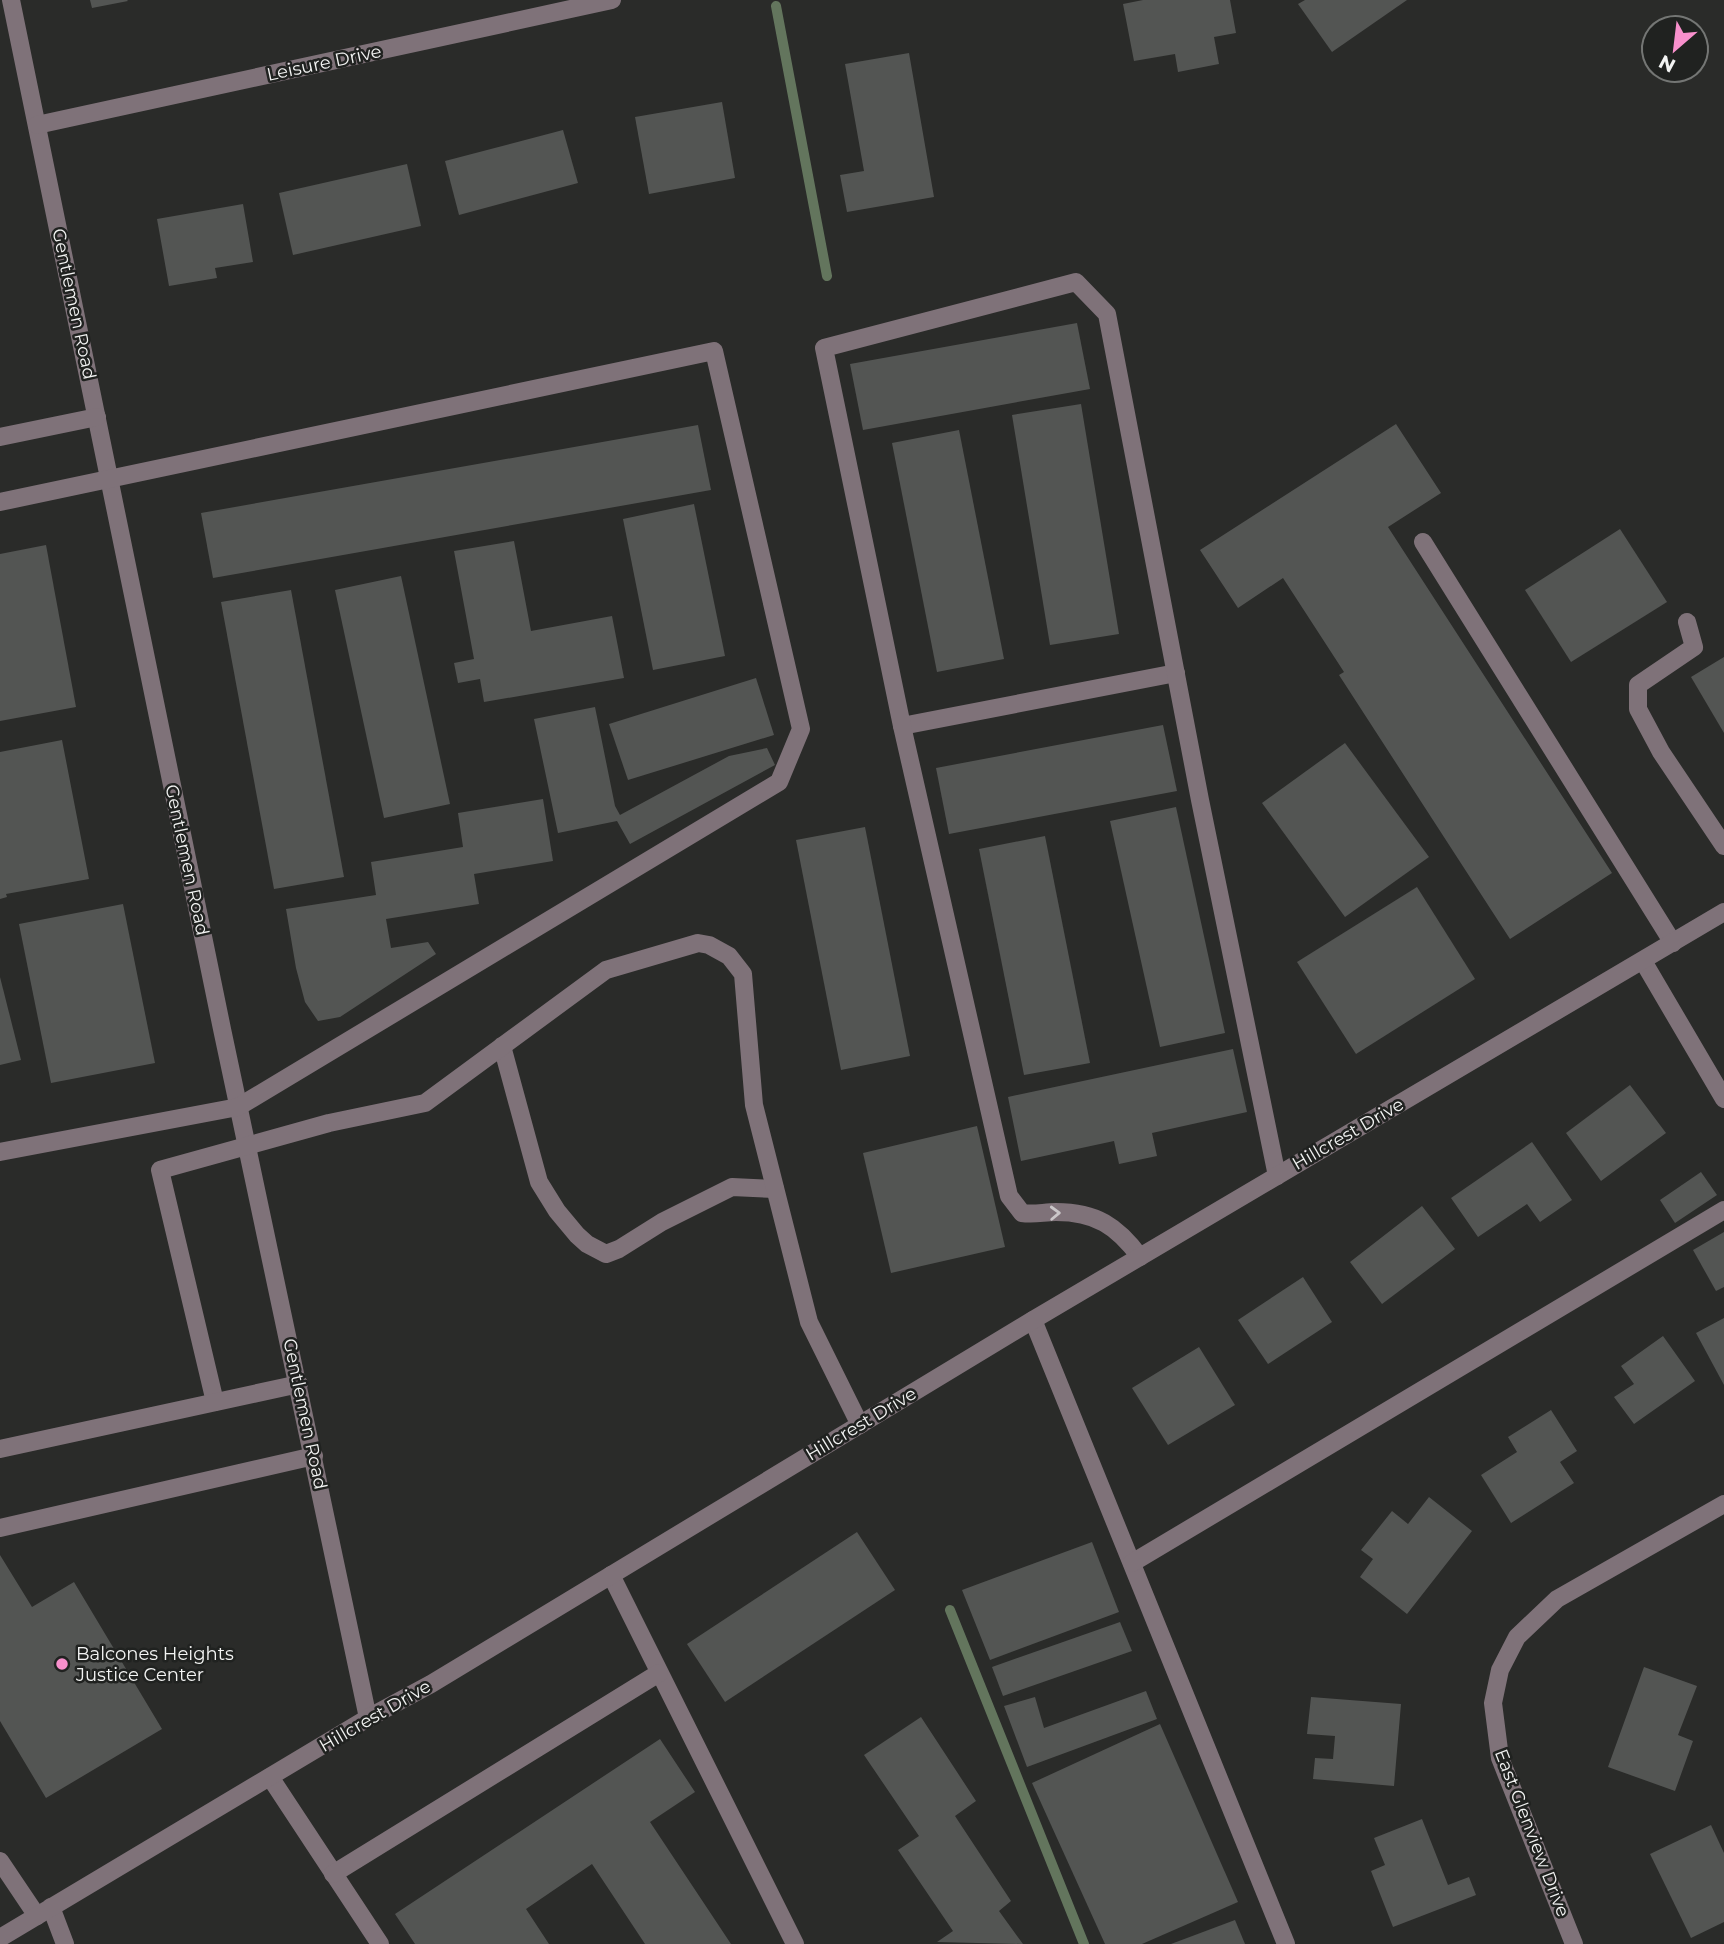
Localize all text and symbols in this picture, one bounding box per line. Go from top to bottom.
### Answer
north arrow [1640,14,1710,84]
street label: Leisure Drive [265,40,384,86]
text: N [1655,50,1679,77]
street label: Gentlemen Road [47,226,101,382]
street label: Gentlemen Road [160,782,214,938]
street label: Hillcrest Drive [1288,1093,1408,1175]
one-way arrow [1050,1205,1060,1221]
street label: Gentlemen Road [278,1336,332,1492]
street label: Hillcrest Drive [802,1382,920,1466]
place label: Balcones Heights Justice Center [75,1643,234,1686]
marker: Balcones Heights Justice Center [54,1656,70,1672]
street label: Hillcrest Drive [315,1675,435,1757]
street label: East Glenview Drive [1490,1746,1574,1920]

